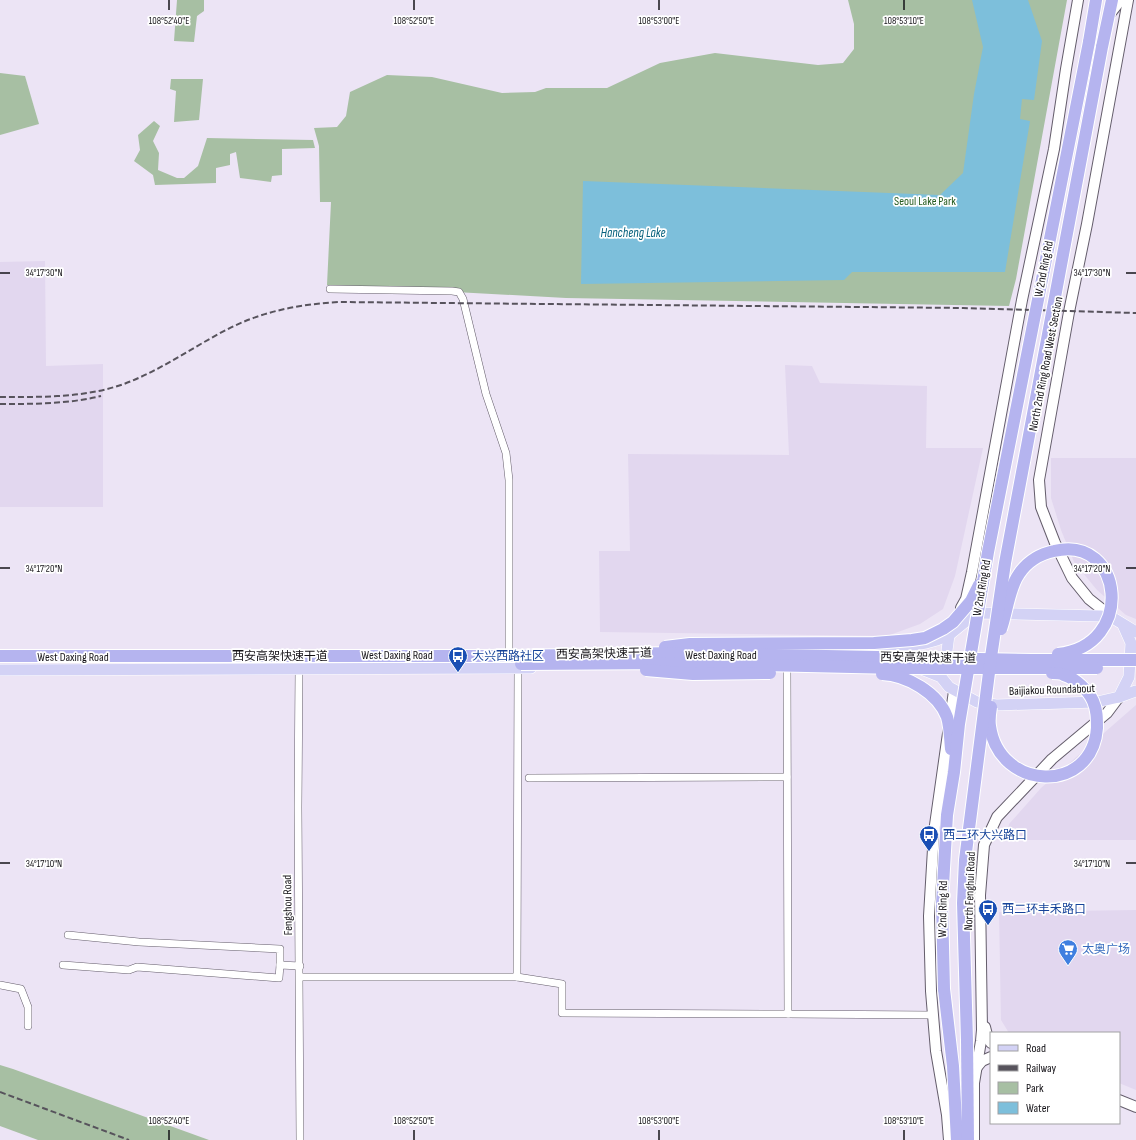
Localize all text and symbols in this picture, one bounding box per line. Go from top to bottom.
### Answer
text: 108°52'40"E [149,15,189,27]
text: 108°52'50"E [394,15,434,27]
text: 108°53'00"E [639,15,679,27]
text: 108°53'10"E [884,15,924,27]
park label: Seoul Lake Park [894,194,956,209]
water label: Hancheng Lake [600,225,666,241]
street label: W 2nd Ring Rd [1031,240,1057,298]
text: 34°17'30"N [26,267,63,279]
text: 34°17'30"N [1074,267,1111,279]
street label: North 2nd Ring Road West Section [1026,295,1066,433]
street label: W 2nd Ring Rd [970,559,994,617]
text: 34°17'20"N [26,563,62,575]
text: 34°17'20"N [1074,563,1110,575]
bus stop icon: 大兴西路社区 [447,645,469,673]
street label: 西安高架快速干道 [556,646,652,662]
street label: West Daxing Road [361,648,433,663]
street label: West Daxing Road [685,648,757,663]
street label: 西安高架快速干道 [232,649,328,664]
place label: 大兴西路社区 [472,649,544,664]
street label: West Daxing Road [37,650,109,665]
street label: 西安高架快速干道 [880,650,976,666]
street label: Baijiakou Roundabout [1009,681,1096,699]
bus stop icon: 西二环大兴路口 [918,824,940,852]
place label: 西二环大兴路口 [943,828,1027,843]
street label: North Fenghui Road [961,851,979,931]
text: 34°17'10"N [26,858,62,870]
text: 34°17'10"N [1074,858,1110,870]
street label: Fengshou Road [280,875,296,935]
street label: W 2nd Ring Rd [935,881,951,937]
bus stop icon: 西二环丰禾路口 [977,898,999,926]
place label: 西二环丰禾路口 [1002,902,1086,917]
supermarket icon: 太奥广场 [1057,938,1079,966]
place label: 太奥广场 [1082,942,1130,957]
legend [990,1032,1120,1124]
text: Road [1026,1041,1046,1056]
text: Railway [1026,1061,1057,1076]
text: Park [1026,1081,1044,1096]
text: Water [1026,1101,1050,1116]
text: 108°52'40"E [149,1115,189,1127]
text: 108°52'50"E [394,1115,434,1127]
text: 108°53'00"E [639,1115,679,1127]
text: 108°53'10"E [884,1115,924,1127]

